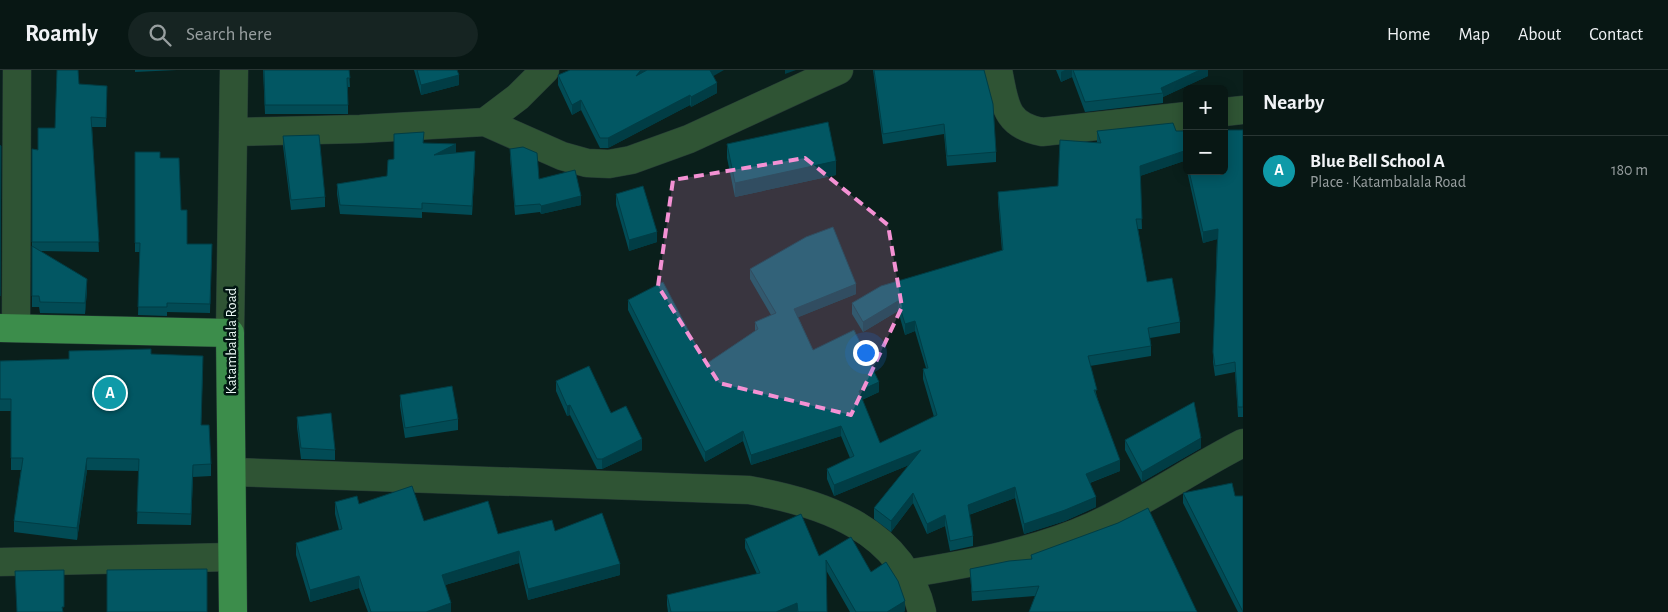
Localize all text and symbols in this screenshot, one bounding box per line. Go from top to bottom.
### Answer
search box [128,12,478,57]
icon: search [146,21,174,49]
text: Roamly [25,22,98,46]
text: Search here [186,25,272,44]
text: Home [1387,26,1430,44]
text: Map [1458,26,1490,44]
text: About [1518,26,1561,44]
text: Contact [1589,26,1643,44]
map controls [1183,85,1228,175]
button: + [1183,85,1228,130]
text: Nearby [1263,92,1324,113]
button: − [1183,130,1228,175]
text: Blue Bell School A [1310,152,1445,171]
text: A [1274,162,1284,178]
text: 180 m [1611,162,1648,178]
text: Place · Katambalala Road [1310,174,1466,190]
street label: Katambalala Road [224,287,239,394]
your location [853,340,879,366]
pin: A [94,374,126,412]

